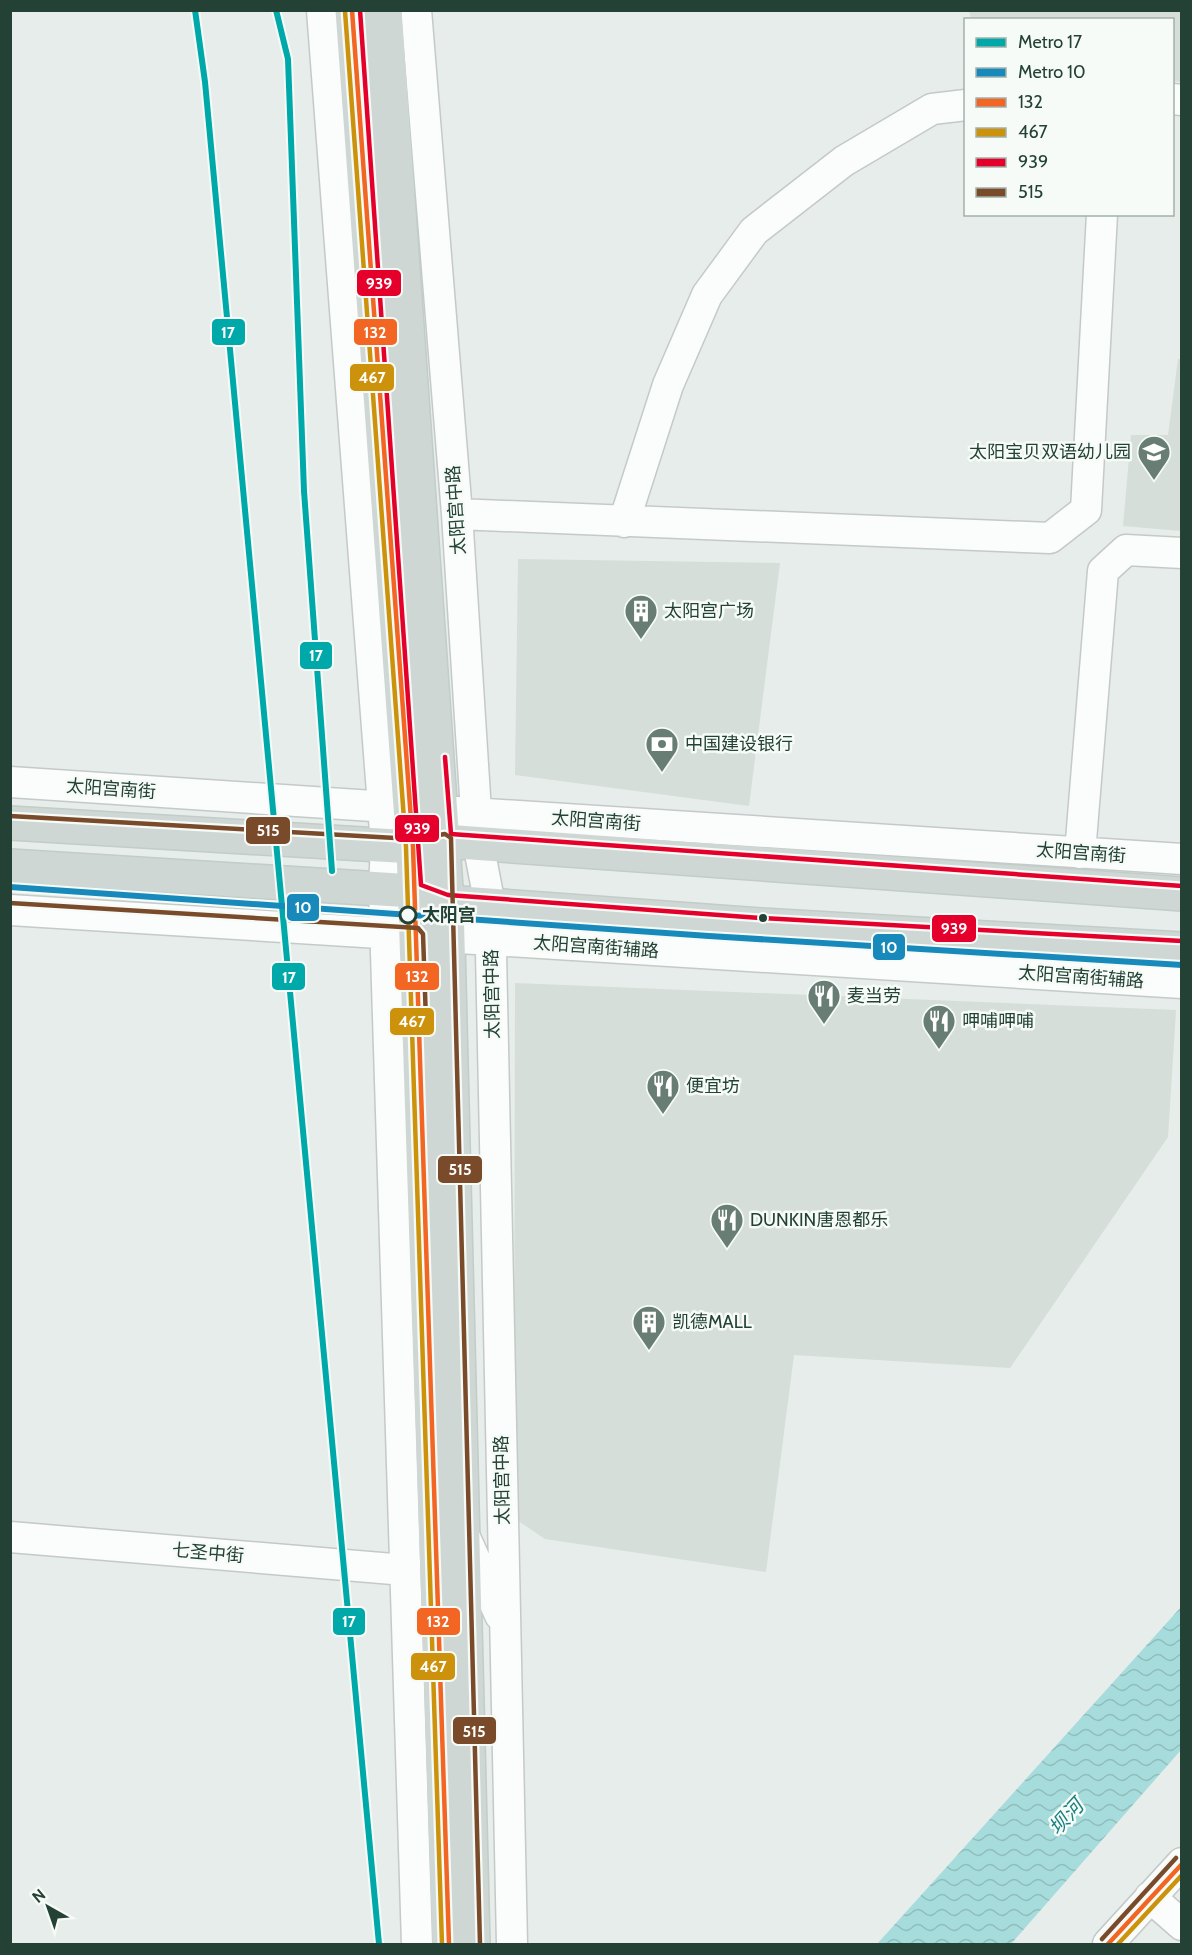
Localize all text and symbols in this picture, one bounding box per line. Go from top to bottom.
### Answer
legend [964,18,1174,216]
text: Metro 17 [1018,31,1082,53]
text: Metro 10 [1018,61,1086,83]
text: 132 [1018,91,1043,113]
text: 467 [1018,121,1048,143]
text: 939 [1018,151,1048,173]
text: 515 [1018,181,1043,203]
line badge: 939 [356,269,402,297]
text: 939 [366,274,392,293]
line badge: 17 [211,318,246,346]
line badge: 132 [353,318,398,346]
text: 17 [221,323,236,342]
text: 132 [364,323,387,342]
line badge: 467 [349,363,395,392]
text: 467 [358,368,386,387]
school or university icon: 太阳宝贝双语幼儿园 [1136,434,1172,481]
place label: 太阳宝贝双语幼儿园 [969,441,1131,463]
street label: 太阳宫中路 [442,464,470,556]
building icon: 太阳宫广场 [623,593,659,640]
place label: 太阳宫广场 [664,600,754,622]
line badge: 17 [299,641,333,670]
text: 17 [309,646,324,665]
bank icon: 中国建设银行 [644,726,680,773]
place label: 中国建设银行 [685,733,793,755]
street label: 太阳宫南街 [65,775,157,803]
street label: 太阳宫南街 [550,807,642,835]
line badge: 939 [394,814,440,843]
line badge: 515 [245,816,291,845]
text: 939 [404,819,430,838]
text: 515 [256,821,280,840]
street label: 太阳宫南街 [1035,839,1127,867]
line badge: 10 [286,893,320,922]
text: 10 [294,898,312,917]
place label: 太阳宫 [422,904,476,926]
marker: 太阳宫 [399,906,417,924]
unlabelled marker [757,912,769,924]
line badge: 939 [931,914,977,943]
text: 939 [941,919,967,938]
street label: 太阳宫南街辅路 [532,932,660,962]
line badge: 10 [872,933,906,961]
text: 10 [880,938,898,957]
street label: 太阳宫中路 [480,949,504,1039]
line badge: 17 [271,962,306,991]
line badge: 132 [394,962,440,991]
street label: 太阳宫南街辅路 [1017,962,1145,992]
text: 132 [406,967,429,986]
text: 17 [282,968,297,987]
restaurant icon: 麦当劳 [806,978,842,1025]
place label: 麦当劳 [847,985,901,1007]
restaurant icon: 呷哺呷哺 [921,1003,957,1050]
line badge: 467 [389,1007,435,1036]
place label: 呷哺呷哺 [962,1010,1034,1032]
text: 467 [398,1012,426,1031]
restaurant icon: 便宜坊 [645,1068,681,1115]
place label: 便宜坊 [686,1075,740,1097]
line badge: 515 [437,1155,483,1184]
text: 515 [448,1160,472,1179]
restaurant icon: DUNKIN唐恩都乐 [709,1202,745,1249]
place label: DUNKIN唐恩都乐 [750,1209,888,1231]
building icon: 凯德MALL [631,1304,667,1351]
place label: 凯德MALL [672,1311,752,1333]
street label: 太阳宫中路 [490,1435,514,1525]
street label: 七圣中街 [171,1539,245,1567]
line badge: 17 [332,1607,366,1636]
line badge: 132 [416,1607,461,1636]
text: 17 [342,1612,357,1631]
text: 132 [427,1612,450,1631]
line badge: 467 [410,1652,456,1681]
text: 467 [419,1657,447,1676]
line badge: 515 [452,1716,497,1745]
text: 515 [462,1722,486,1741]
water label: 坝河 [1044,1791,1091,1840]
north arrow [18,1877,78,1937]
text: N [28,1885,49,1907]

